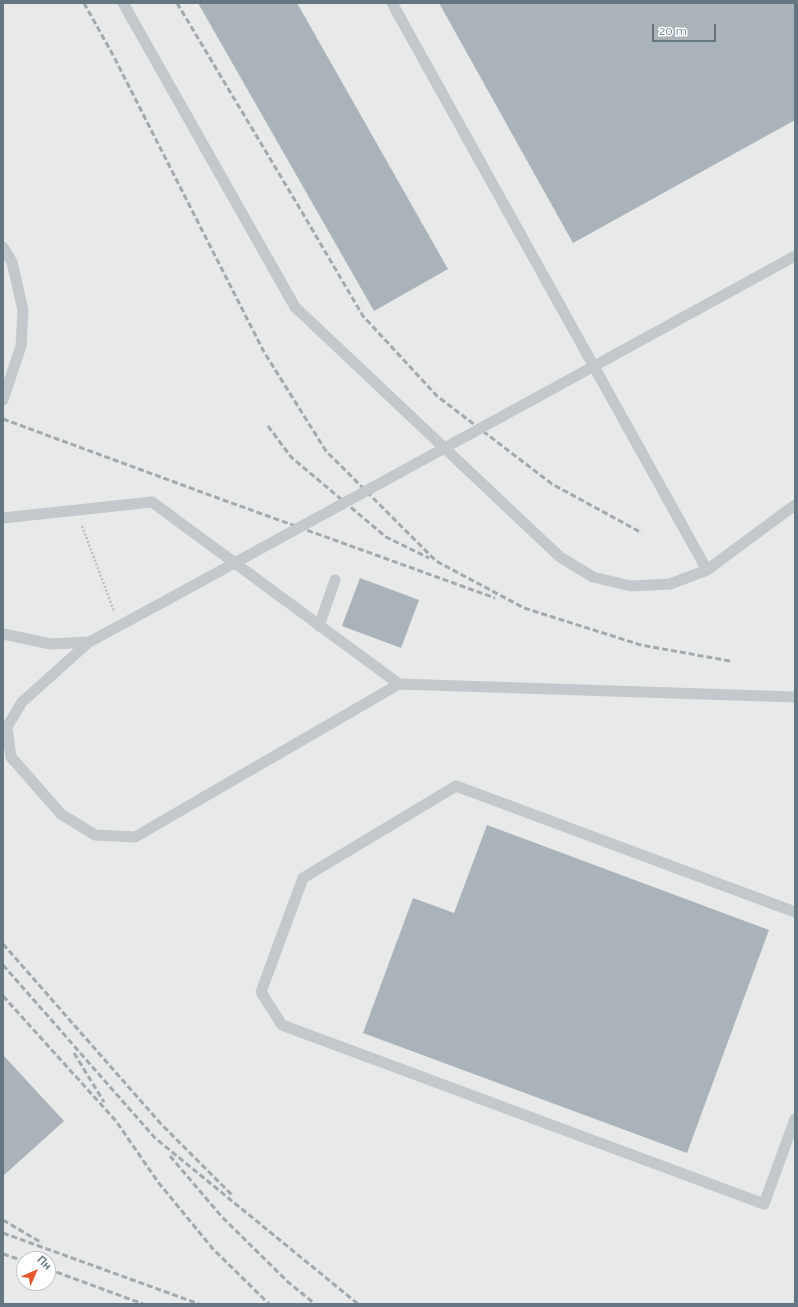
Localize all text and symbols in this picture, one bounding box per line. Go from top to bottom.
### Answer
scale bar [654,16,718,42]
text: 20 m [659,24,687,38]
north arrow [16,1251,56,1291]
text: Пн [34,1253,54,1273]

